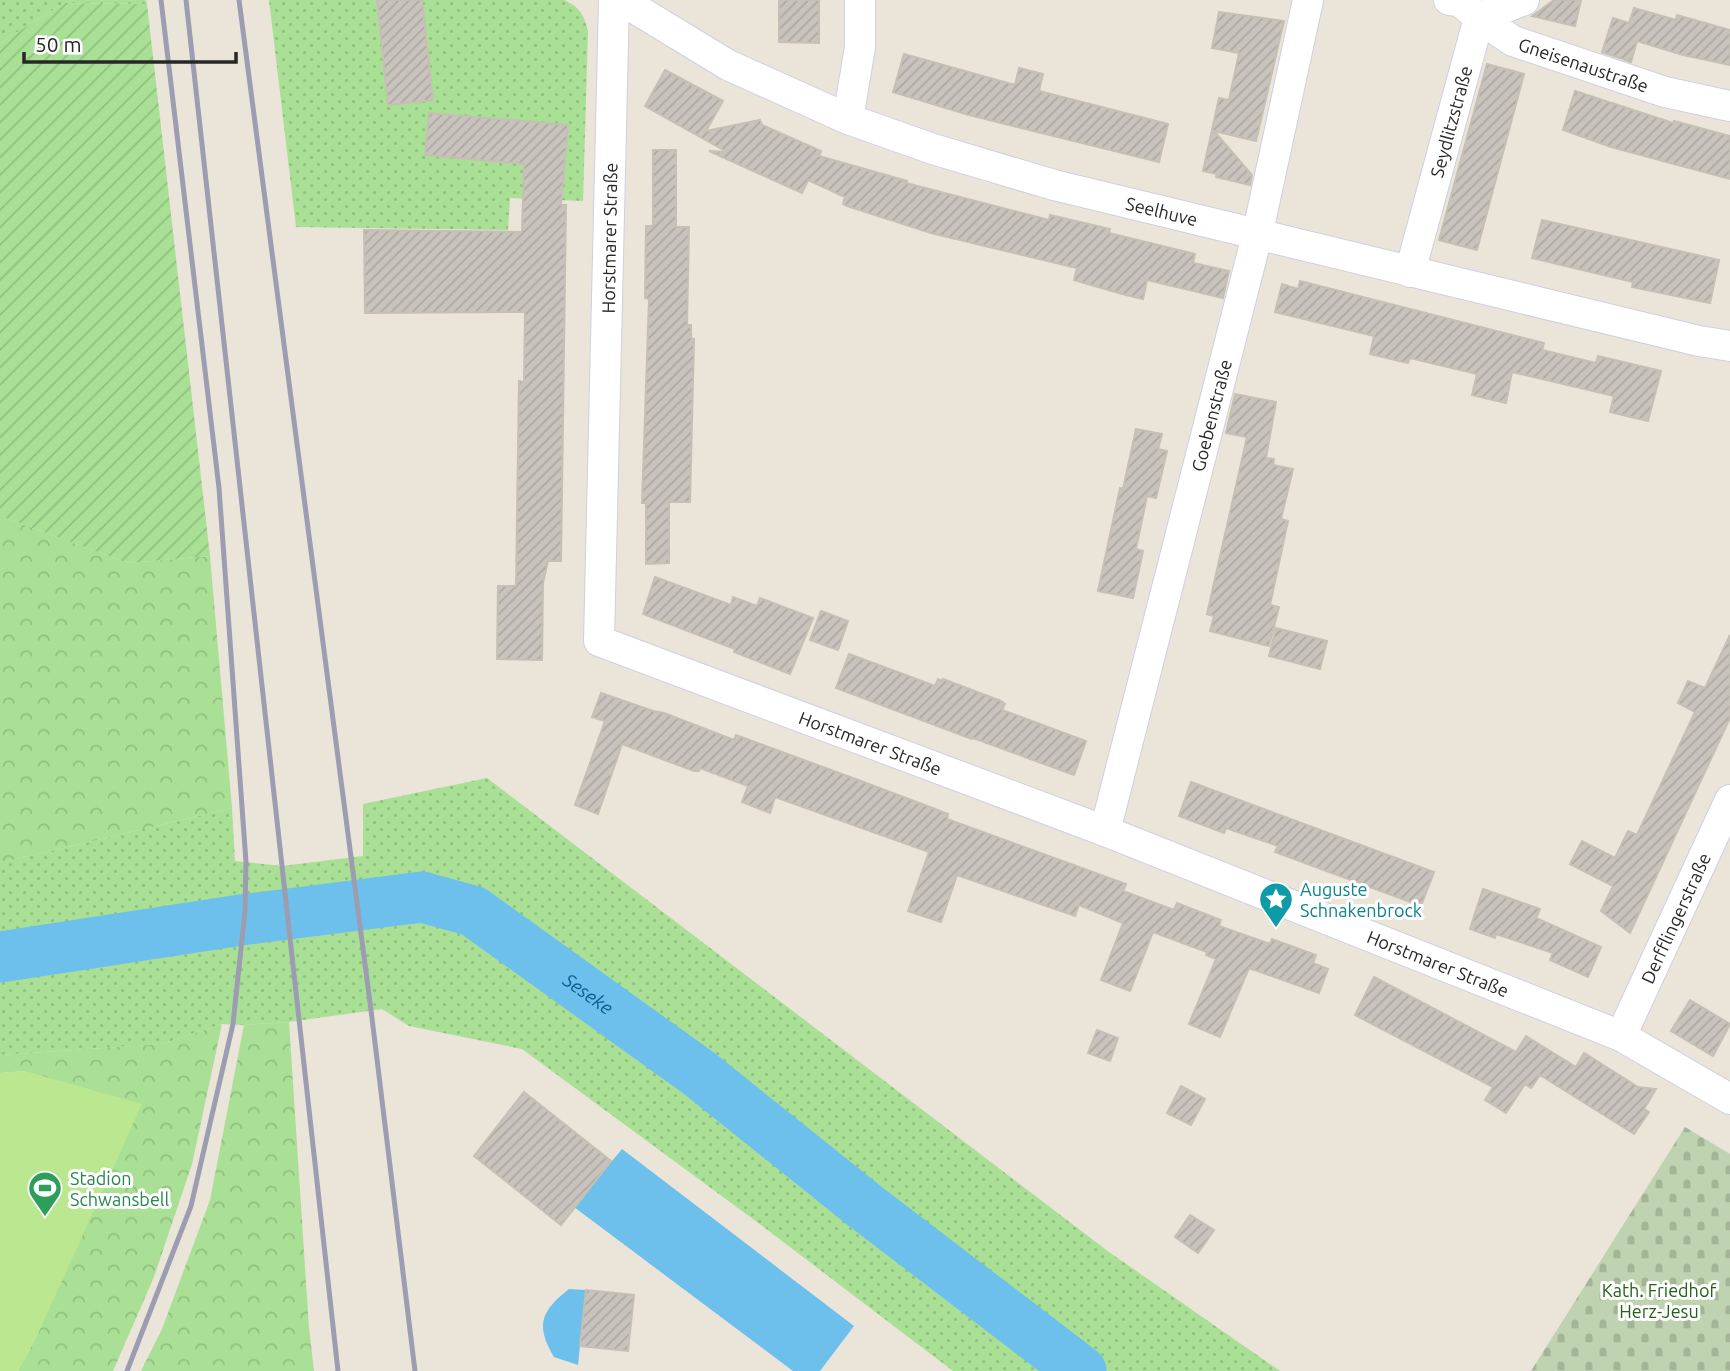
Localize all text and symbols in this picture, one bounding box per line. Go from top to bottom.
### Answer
scale bar [24,21,236,65]
text: 50 m [35,32,82,56]
street label: Gneisenaustraße [1516,34,1651,96]
street label: Seydlitzstraße [1426,63,1476,179]
street label: Horstmarer Straße [598,163,620,313]
street label: Seelhuve [1124,193,1200,229]
street label: Goebenstraße [1187,357,1235,473]
street label: Horstmarer Straße [796,707,944,779]
street label: Derfflingerstraße [1637,850,1714,986]
place label: Auguste Schnakenbrock [1300,879,1422,920]
place icon: Auguste Schnakenbrock [1257,880,1295,929]
street label: Horstmarer Straße [1364,926,1512,1000]
water label: Seseke [558,968,618,1019]
place label: Stadion Schwansbell [70,1168,170,1209]
sports icon: Stadion Schwansbell [26,1169,64,1218]
park label: Kath. Friedhof Herz-Jesu [1602,1280,1716,1321]

